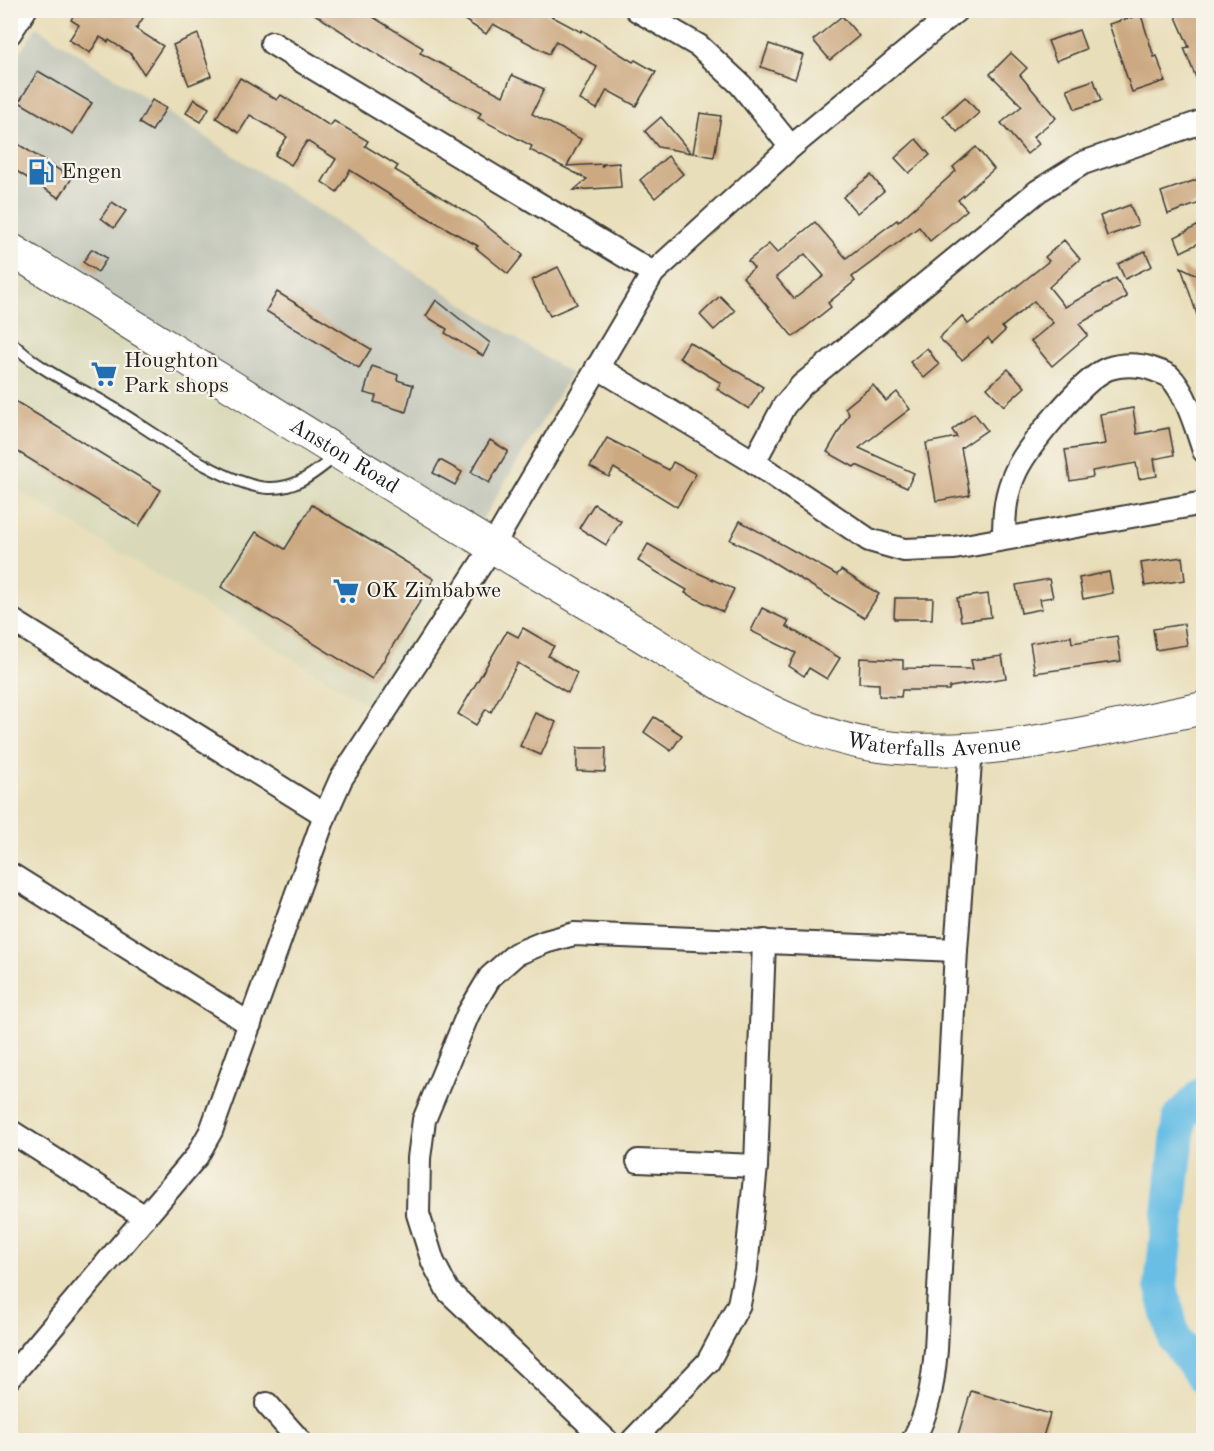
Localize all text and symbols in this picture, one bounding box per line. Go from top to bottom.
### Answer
fuel station icon: Engen [26,157,56,187]
place label: Engen [61,161,122,183]
place label: Houghton Park shops [124,350,229,397]
supermarket icon: Houghton Park shops [89,359,119,389]
street label: Anston Road [285,414,403,498]
supermarket icon: OK Zimbabwe [331,576,361,606]
place label: OK Zimbabwe [366,580,501,602]
street label: Waterfalls Avenue [844,729,1022,761]

